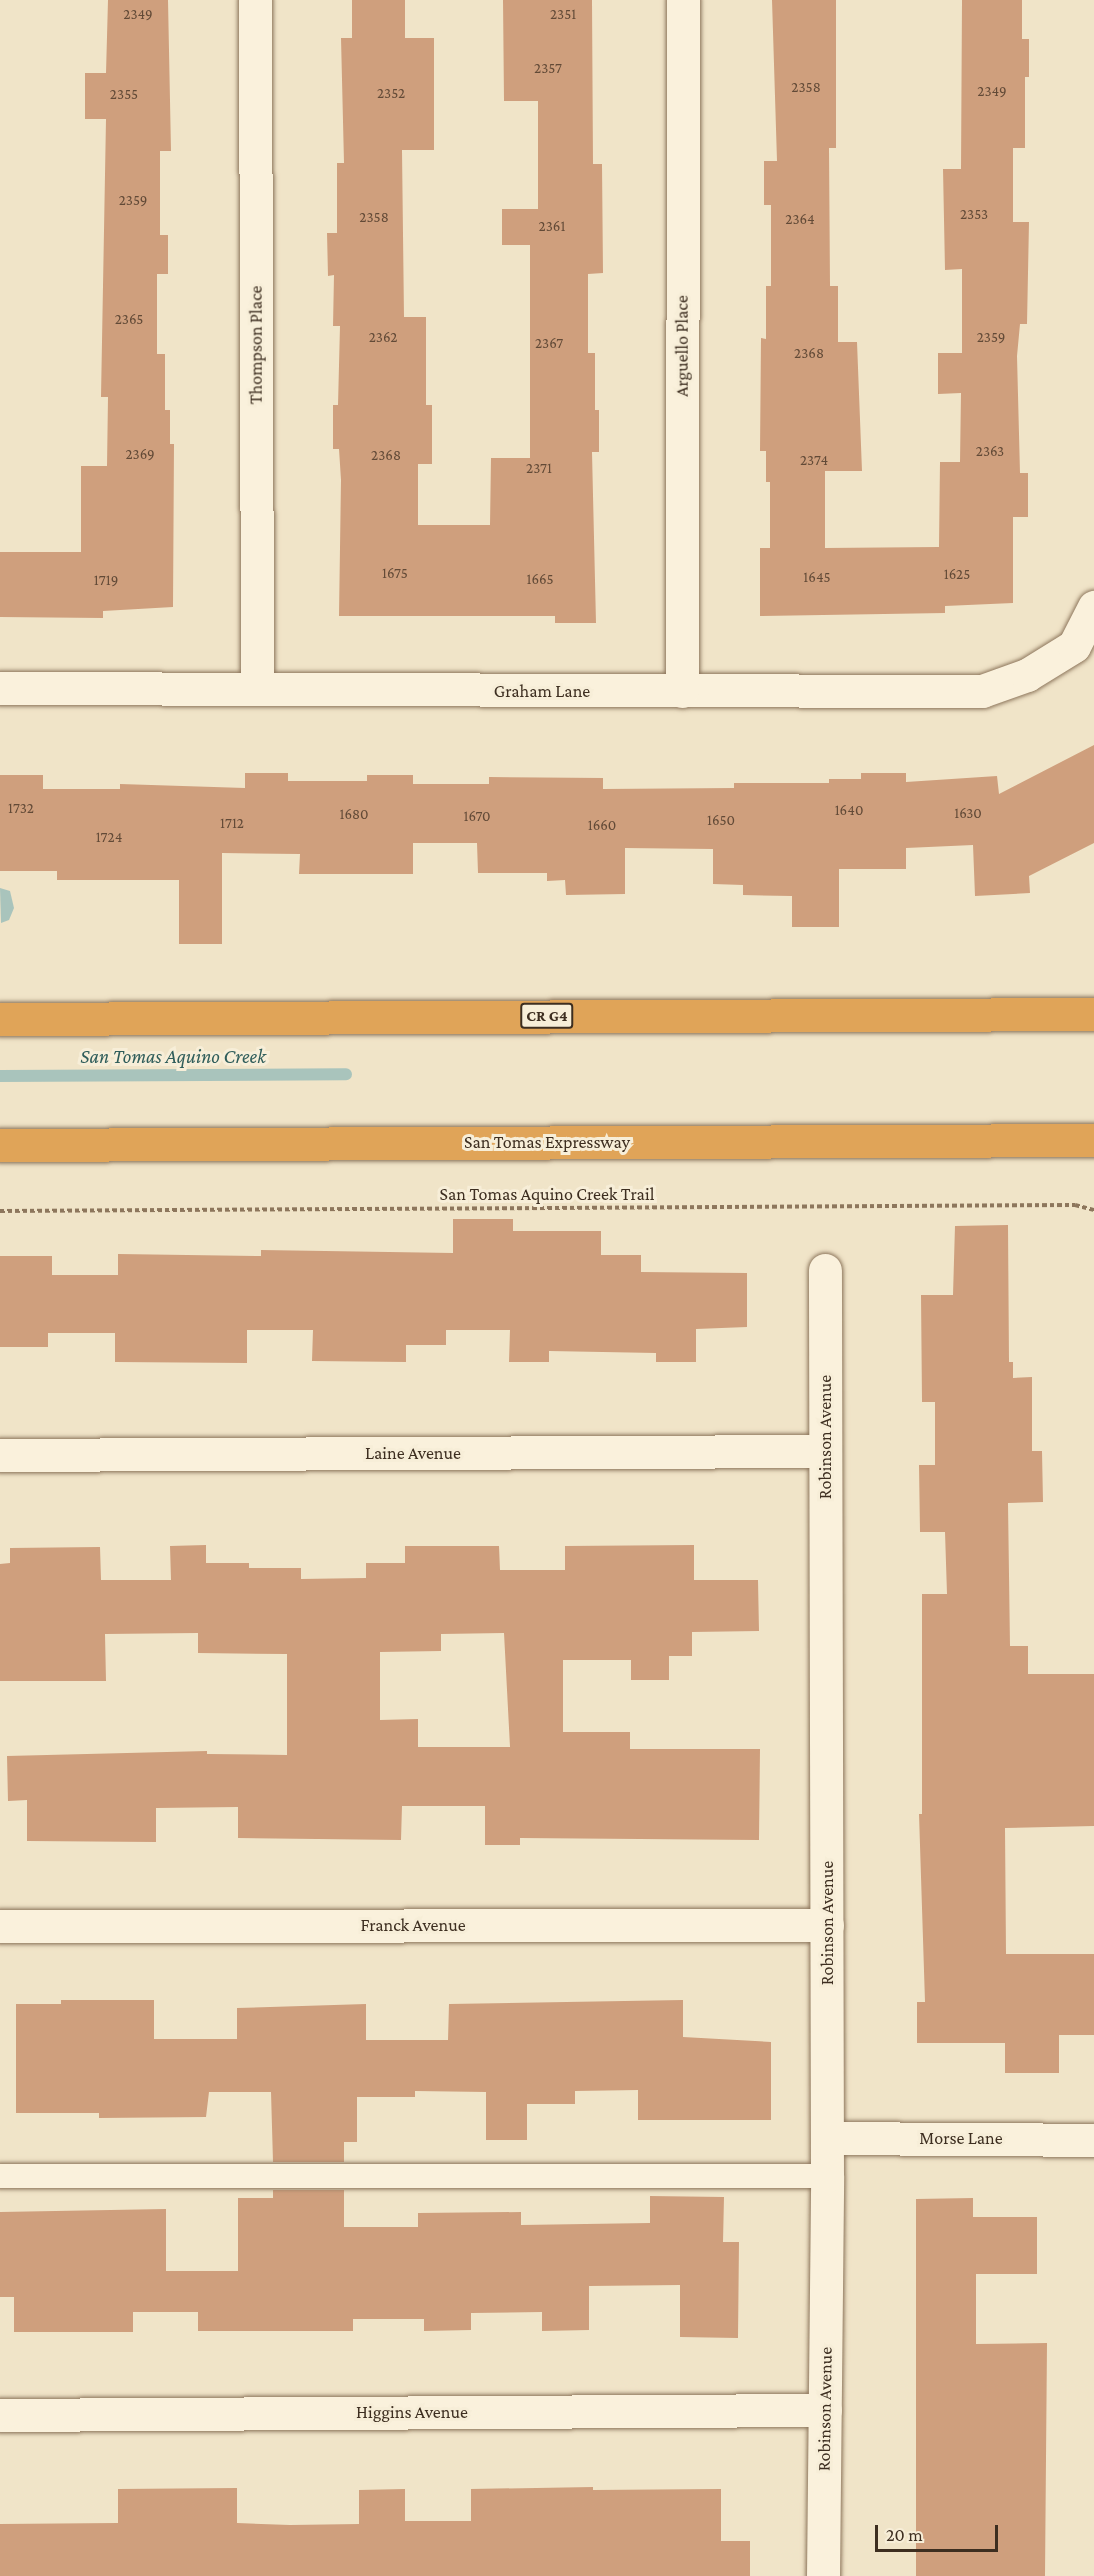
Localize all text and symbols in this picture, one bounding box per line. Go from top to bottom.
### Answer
house number: 2349 [123,6,153,24]
house number: 2351 [550,6,576,24]
house number: 2357 [534,60,562,78]
house number: 2358 [791,79,821,97]
house number: 2349 [977,83,1007,101]
house number: 2352 [377,85,405,103]
house number: 2355 [110,86,138,104]
house number: 2359 [119,192,147,210]
house number: 2353 [960,206,988,224]
house number: 2358 [359,209,389,227]
house number: 2364 [785,211,815,229]
house number: 2361 [539,218,565,236]
street label: Thompson Place [245,286,267,404]
street label: Arguello Place [671,295,693,397]
house number: 2365 [115,311,143,329]
house number: 2362 [369,329,397,347]
house number: 2359 [977,329,1005,347]
house number: 2367 [535,335,563,353]
house number: 2368 [794,345,824,363]
house number: 2363 [976,443,1004,461]
house number: 2369 [125,446,155,464]
house number: 2368 [371,447,401,465]
house number: 2374 [800,452,828,470]
house number: 2371 [526,460,552,478]
house number: 1675 [382,565,408,583]
house number: 1625 [944,566,970,584]
house number: 1645 [803,569,831,587]
house number: 1665 [526,571,554,589]
house number: 1719 [94,572,118,590]
street label: Graham Lane [494,680,590,702]
house number: 1732 [8,800,34,818]
house number: 1640 [835,802,863,820]
house number: 1630 [954,805,982,823]
house number: 1680 [339,806,369,824]
house number: 1670 [463,808,491,826]
house number: 1650 [707,812,735,830]
house number: 1712 [220,815,244,833]
house number: 1660 [588,817,616,835]
house number: 1724 [96,829,122,847]
road number: CR G4 [520,1003,574,1029]
water label: San Tomas Aquino Creek [80,1044,266,1068]
street label: San Tomas Expressway [464,1131,630,1153]
street label: San Tomas Aquino Creek Trail [440,1183,654,1205]
street label: Robinson Avenue [814,1375,836,1499]
street label: Laine Avenue [365,1442,461,1464]
street label: Robinson Avenue [816,1861,838,1985]
street label: Franck Avenue [360,1914,466,1936]
street label: Morse Lane [919,2127,1003,2149]
street label: Robinson Avenue [813,2347,837,2471]
street label: Higgins Avenue [356,2401,468,2423]
scale bar [878,2513,1001,2551]
text: 20 m [886,2525,923,2545]

